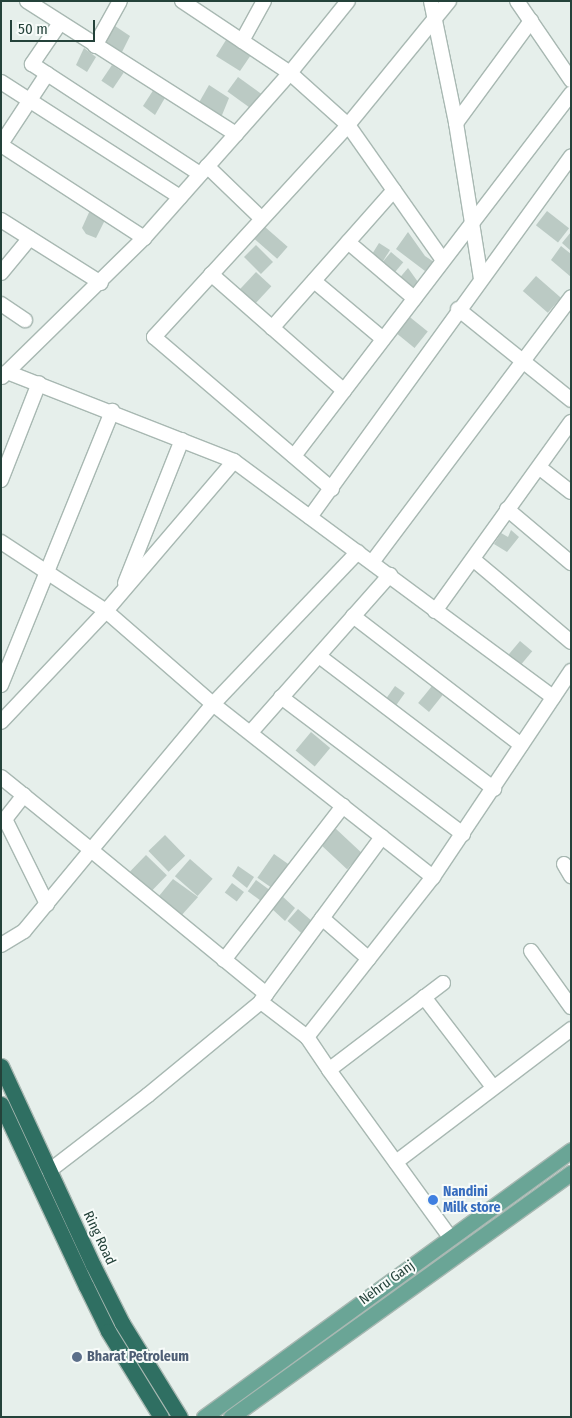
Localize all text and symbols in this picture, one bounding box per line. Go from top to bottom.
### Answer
scale bar [12,10,98,42]
text: 50 m [18,20,48,38]
place label: Nandini Milk store [443,1184,501,1216]
marker: Nandini Milk store [427,1194,439,1206]
street label: Ring Road [79,1208,119,1268]
street label: Nehru Ganj [356,1257,418,1309]
place label: Bharat Petroleum [87,1349,189,1365]
marker: Bharat Petroleum [71,1351,83,1363]

